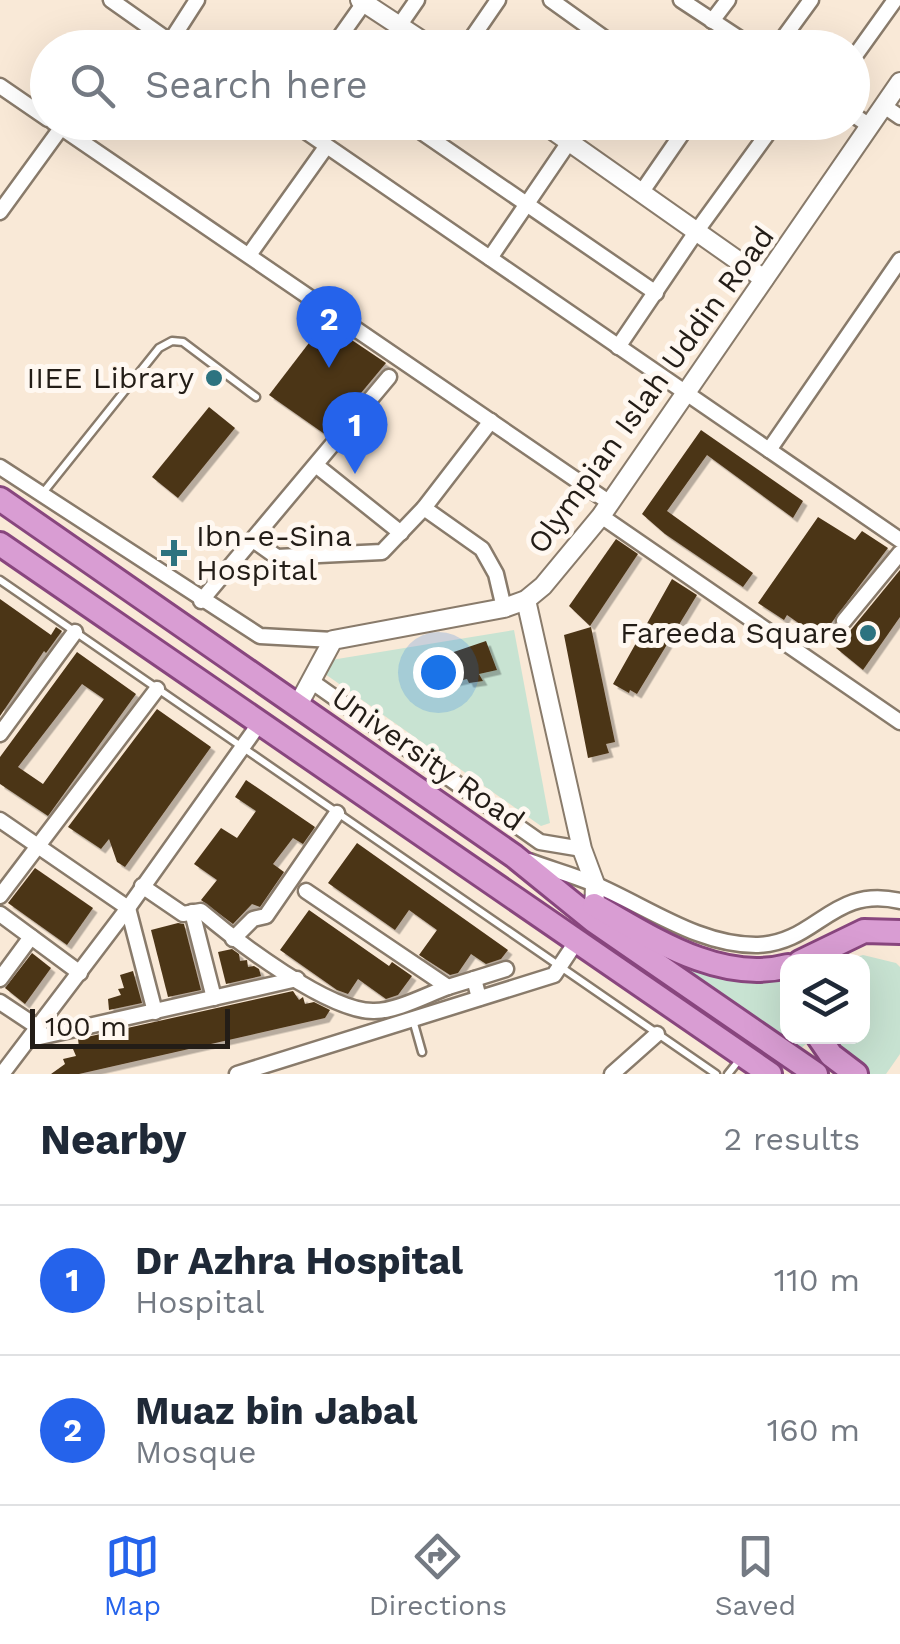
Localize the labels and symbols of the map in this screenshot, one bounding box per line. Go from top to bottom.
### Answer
street label: Olympian Islah Uddin Road [520,219,781,560]
pin: 2 [296,286,362,368]
place label: IIEE Library [26,360,195,395]
marker: IIEE Library [203,367,225,389]
pin: 1 [322,392,388,474]
place label: Ibn-e-Sina Hospital [196,518,352,587]
marker: Ibn-e-Sina Hospital [161,540,187,566]
place label: Fareeda Square [620,615,848,650]
marker: Fareeda Square [857,622,879,644]
your location [413,647,464,698]
street label: University Road [325,679,531,838]
scale bar [30,1004,230,1048]

